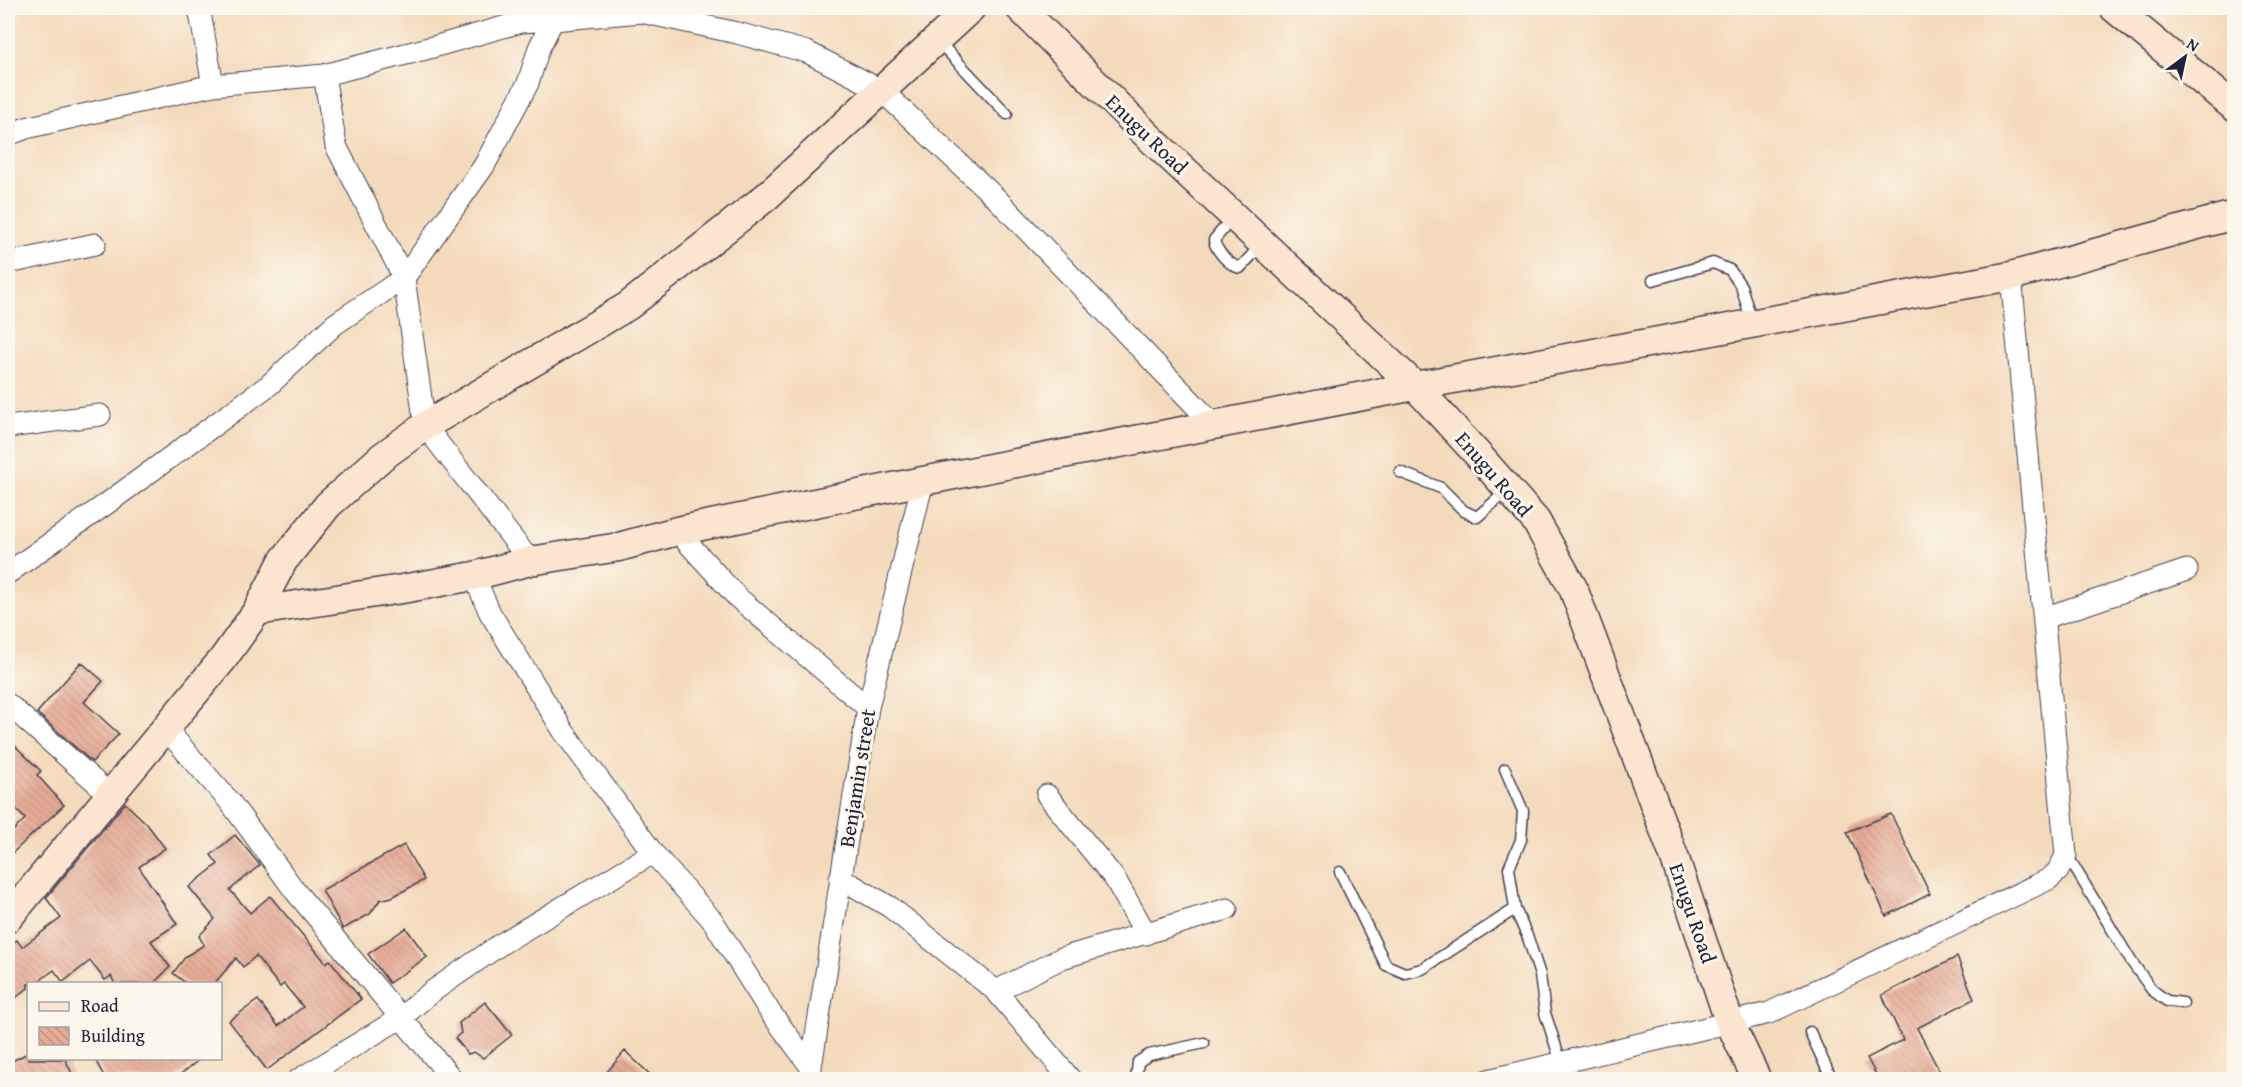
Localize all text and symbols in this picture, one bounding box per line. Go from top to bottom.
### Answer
north arrow [2155,27,2215,87]
text: N [2182,31,2204,58]
street label: Enugu Road [1099,87,1196,182]
street label: Enugu Road [1448,425,1540,524]
street label: Benjamin street [831,706,883,849]
street label: Enugu Road [1661,859,1725,968]
legend [27,982,222,1060]
text: Road [81,992,119,1019]
text: Building [81,1022,145,1049]

